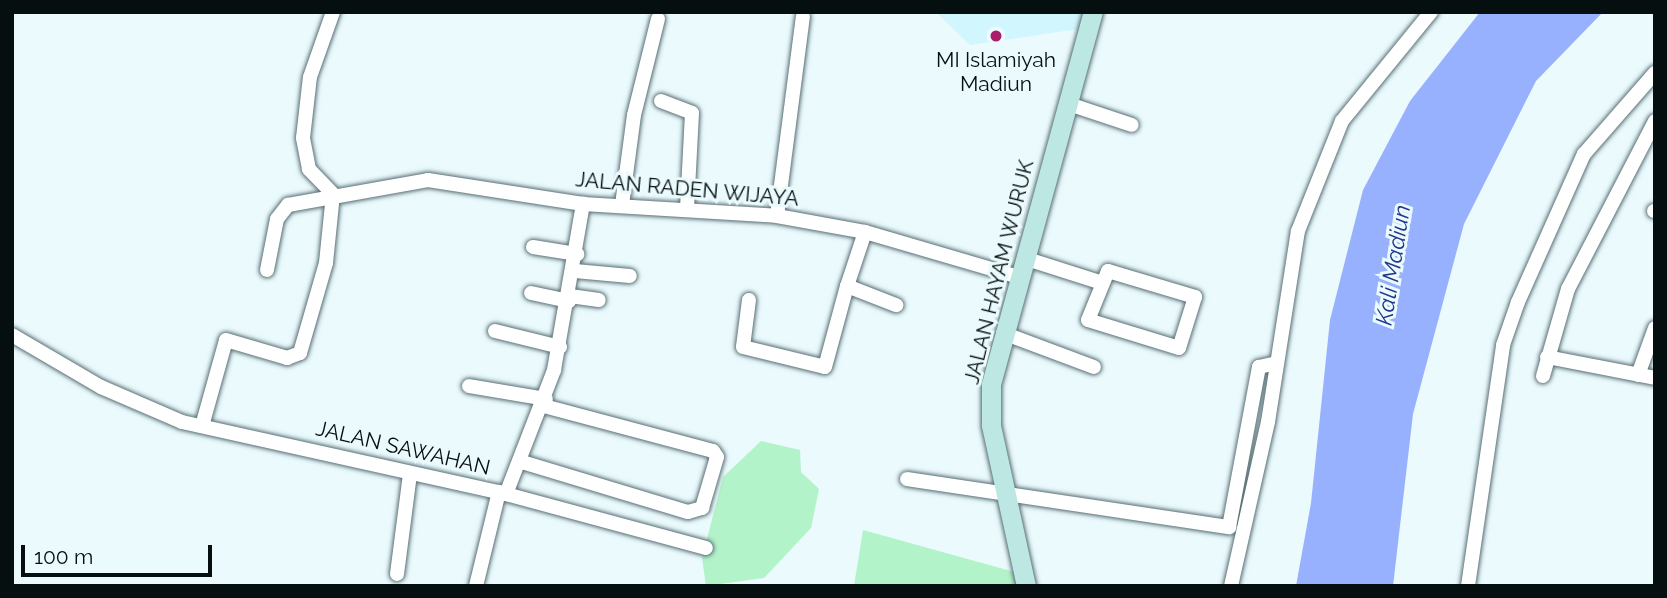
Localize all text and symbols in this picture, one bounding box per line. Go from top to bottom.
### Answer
marker: MI Islamiyah Madiun [988,28,1004,44]
place label: MI Islamiyah Madiun [936,47,1056,97]
street label: JALAN HAYAM WURUK [959,157,1039,387]
street label: JALAN RADEN WIJAYA [574,167,800,211]
water label: Kali Madiun [1370,203,1416,327]
street label: JALAN SAWAHAN [313,416,493,480]
scale bar [24,532,215,576]
text: 100 m [34,544,93,569]

